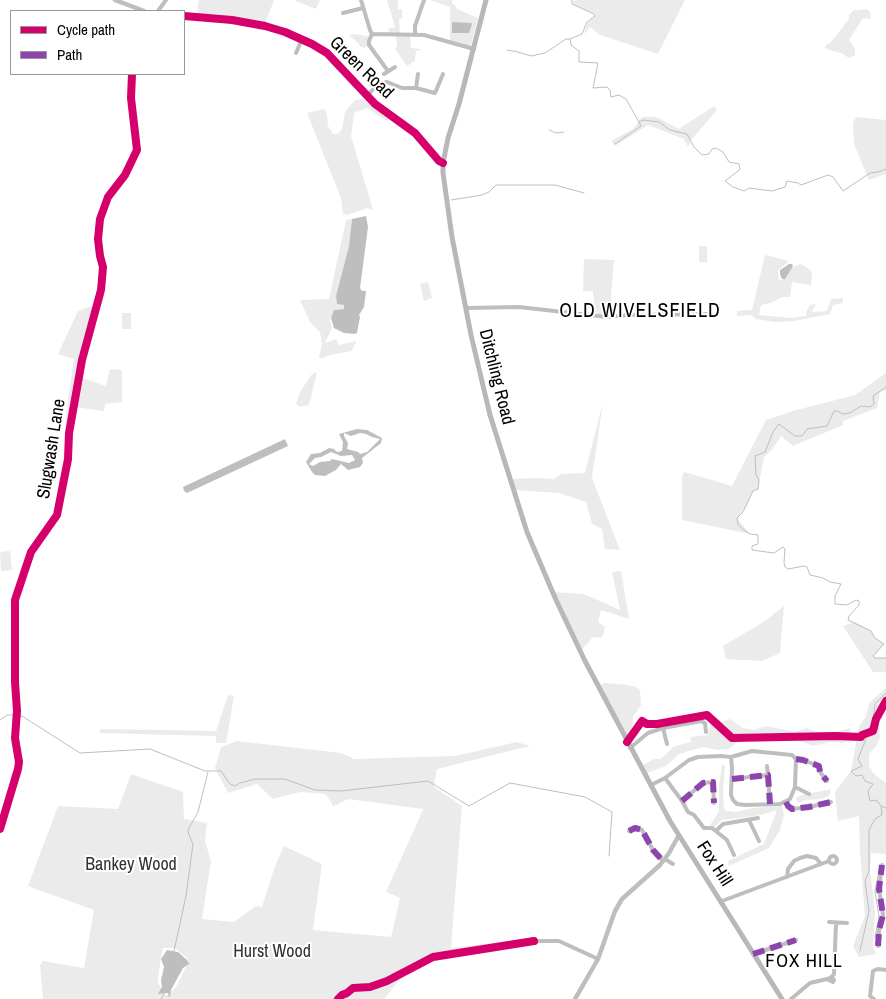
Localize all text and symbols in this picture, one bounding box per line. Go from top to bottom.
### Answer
legend [10,10,185,75]
text: Cycle path [57,19,115,40]
street label: Green Road [325,32,397,104]
text: Path [57,44,82,65]
district label: OLD WIVELSFIELD [557,300,723,324]
street label: Ditchling Road [474,327,518,427]
street label: Slugwash Lane [33,397,71,501]
street label: Fox Hill [692,837,736,891]
park label: Bankey Wood [85,854,177,876]
park label: Hurst Wood [233,941,311,963]
district label: FOX HILL [764,951,844,973]

